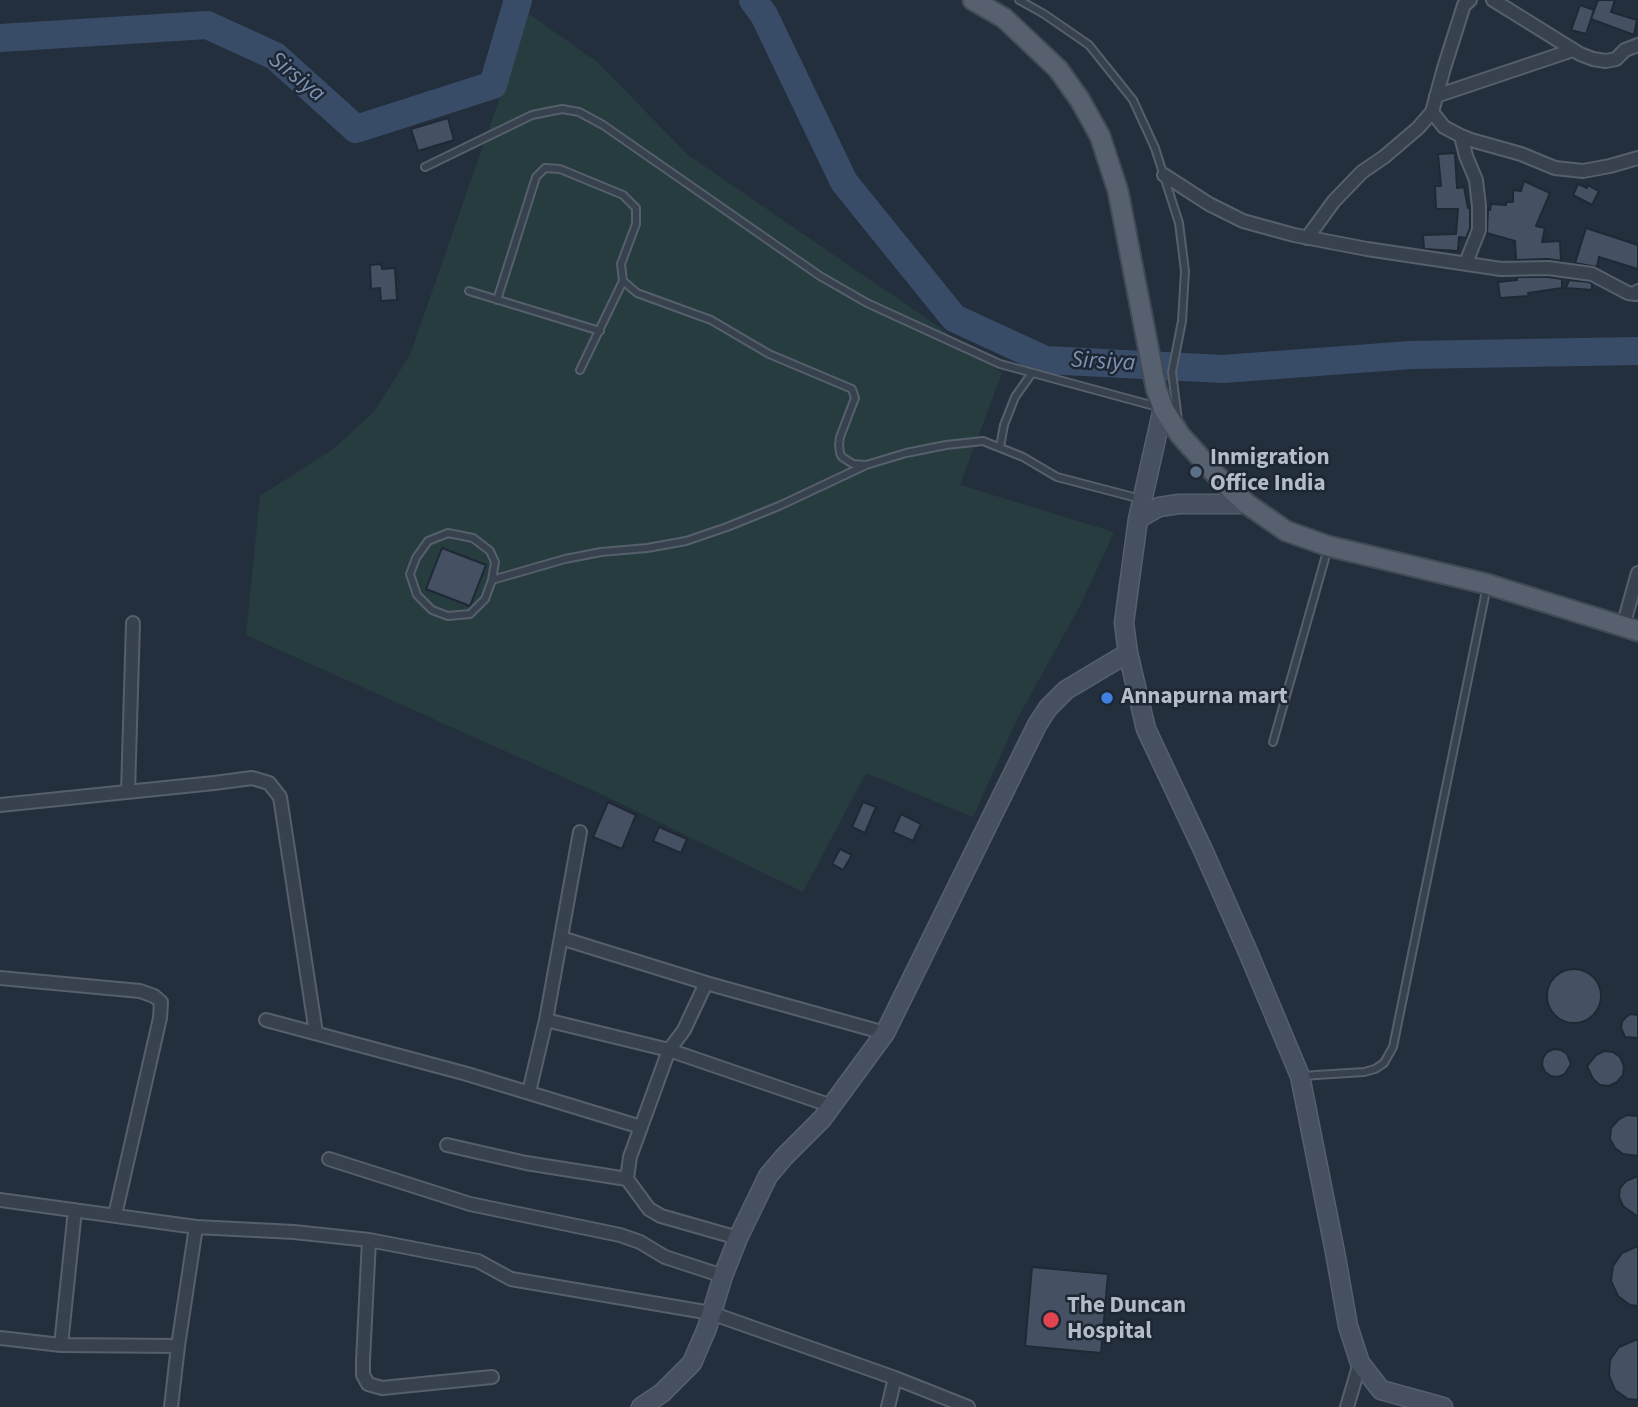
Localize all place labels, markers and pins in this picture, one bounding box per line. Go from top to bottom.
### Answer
place label: Inmigration Office India [1210,445,1330,499]
marker: Inmigration Office India [1188,464,1204,480]
place label: Annapurna mart [1121,684,1288,712]
marker: Annapurna mart [1099,690,1115,706]
place label: The Duncan Hospital [1067,1293,1186,1347]
marker: The Duncan Hospital [1041,1310,1061,1330]

